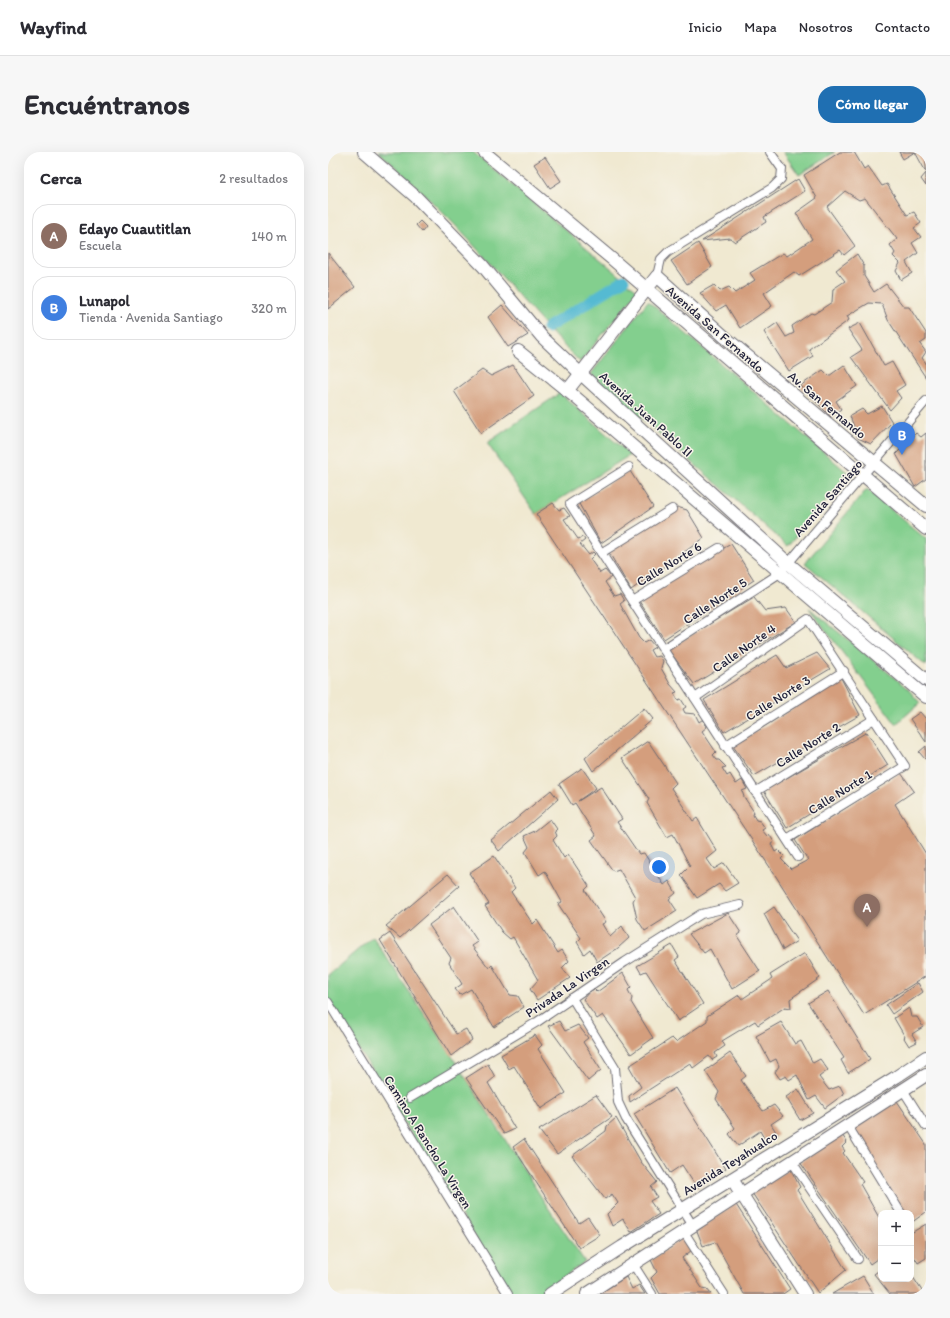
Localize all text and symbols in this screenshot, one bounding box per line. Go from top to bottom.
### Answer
text: Wayfind [20,16,87,39]
text: Inicio [688,19,722,36]
text: Mapa [744,19,777,36]
text: Nosotros [799,19,853,36]
text: Contacto [875,19,930,36]
button: Cómo llegar [818,86,926,123]
text: Encuéntranos [24,87,190,121]
text: Cerca [40,168,82,188]
text: 2 resultados [219,171,288,186]
text: Edayo Cuautitlan [79,220,191,238]
text: A [50,229,58,244]
text: 140 m [251,229,287,244]
text: Escuela [79,238,122,253]
street label: Avenida San Fernando [663,282,767,376]
text: Lunapol [79,292,130,310]
text: B [50,301,58,316]
text: 320 m [251,301,287,316]
text: Tienda · Avenida Santiago [79,310,223,325]
street label: Avenida Juan Pablo II [596,368,696,460]
street label: Av. San Fernando [785,368,869,442]
pin: B [889,422,915,455]
street label: Avenida Santiago [791,456,866,540]
street label: Calle Norte 6 [634,539,704,589]
street label: Calle Norte 5 [680,575,750,627]
street label: Calle Norte 4 [709,621,779,675]
street label: Calle Norte 3 [743,672,813,724]
street label: Calle Norte 2 [773,719,843,771]
street label: Calle Norte 1 [805,767,875,817]
your location [649,857,669,877]
pin: A [854,894,880,927]
street label: Privada La Virgen [522,953,612,1021]
street label: Camino A Rancho La Virgen [381,1073,475,1212]
street label: Avenida Teyahualco [680,1128,781,1198]
map controls [878,1210,914,1282]
button: + [878,1210,914,1246]
button: − [878,1246,914,1282]

